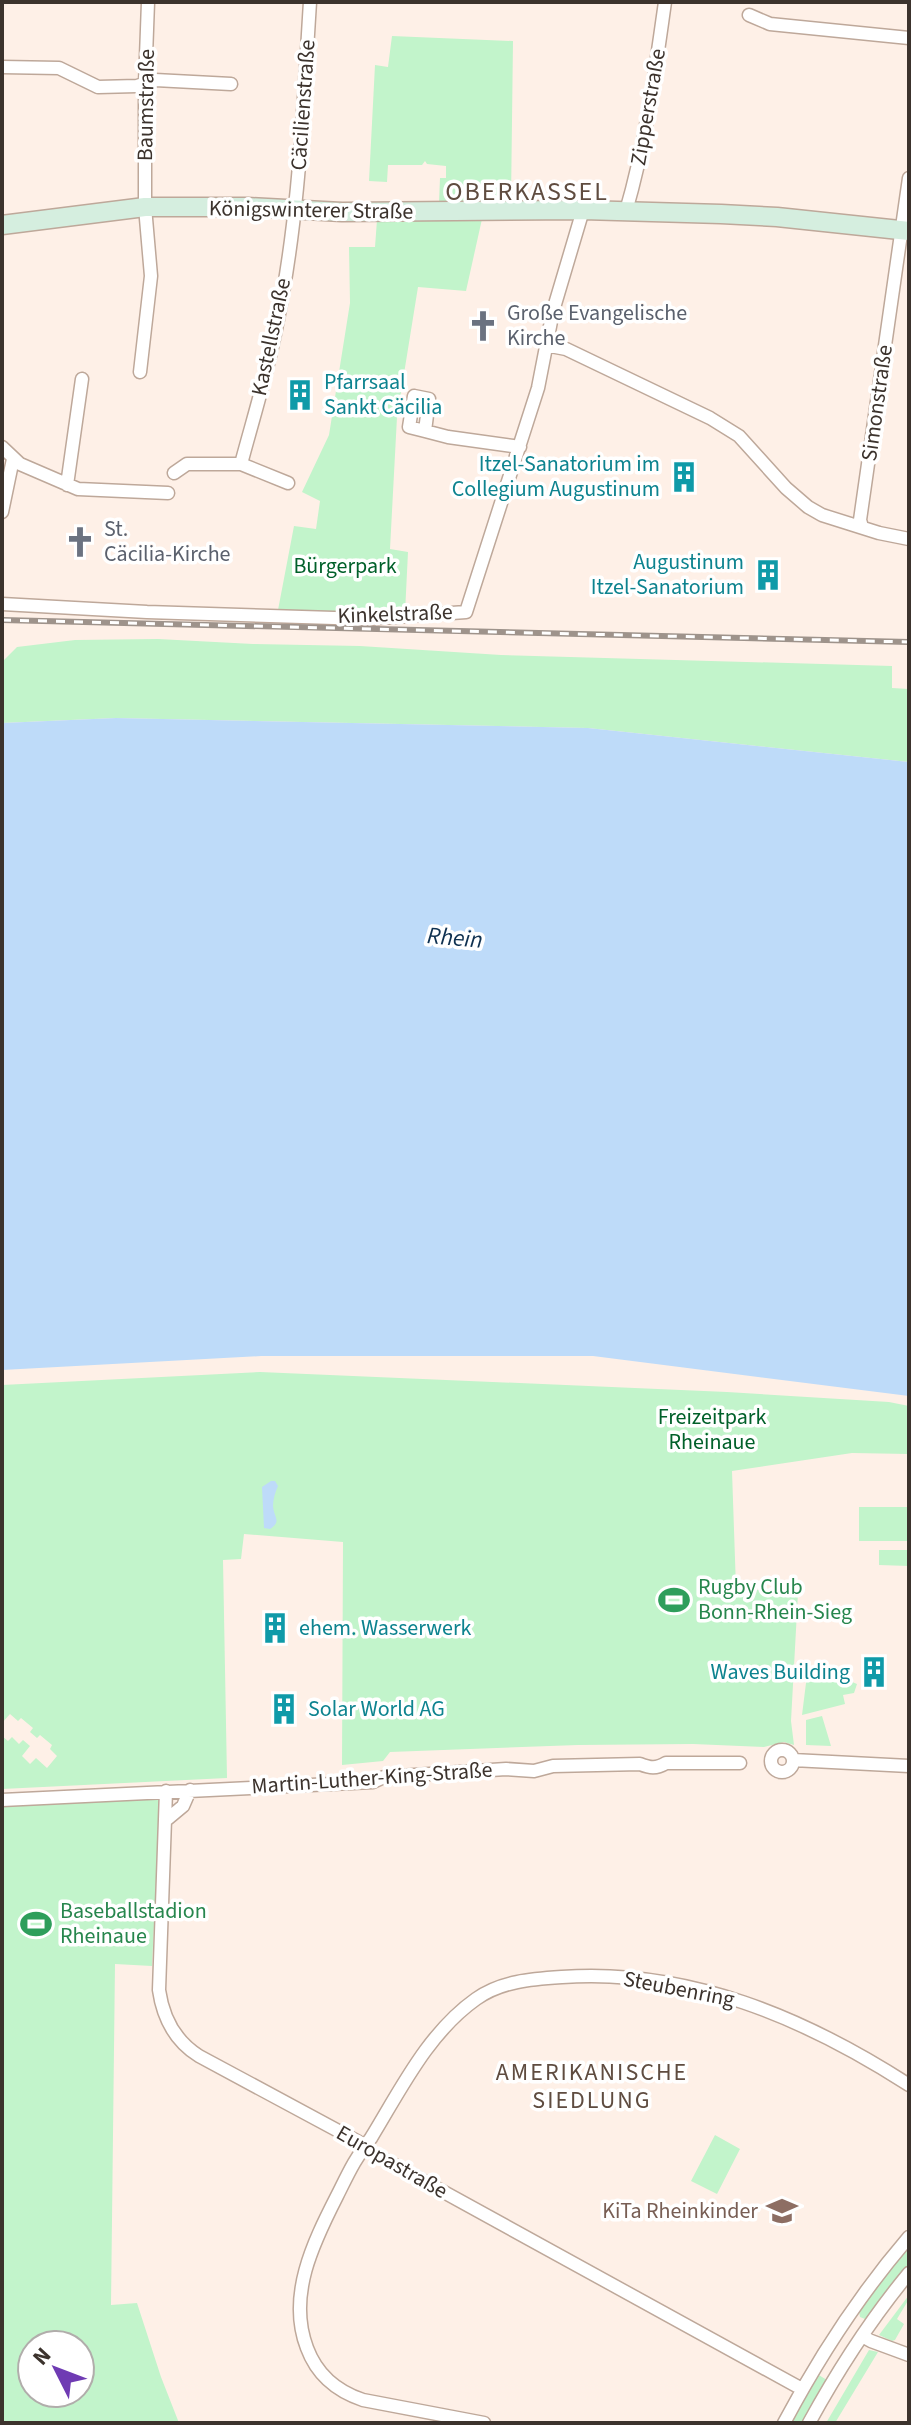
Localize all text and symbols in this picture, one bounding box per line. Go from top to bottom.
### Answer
street label: Cäcilienstraße [282,38,324,171]
street label: Zipperstraße [622,46,674,168]
street label: Baumstraße [129,49,163,161]
district label: OBERKASSEL [445,173,609,210]
street label: Königswinterer Straße [209,192,414,228]
street label: Kastellstraße [243,275,299,399]
place label: Große Evangelische Kirche [507,297,687,354]
church icon: Große Evangelische Kirche [466,309,500,343]
street label: Simonstraße [853,343,901,463]
place label: Pfarrsaal Sankt Cäcilia [324,366,442,423]
building icon: Pfarrsaal Sankt Cäcilia [283,378,317,412]
place label: Itzel-Sanatorium im Collegium Augustinum [452,448,660,505]
building icon: Itzel-Sanatorium im Collegium Augustinum [667,460,701,494]
place label: St. Cäcilia-Kirche [104,513,231,570]
church icon: St. Cäcilia-Kirche [63,525,97,559]
place label: Augustinum Itzel-Sanatorium [591,546,744,603]
park label: Bürgerpark [293,550,397,582]
building icon: Augustinum Itzel-Sanatorium [751,558,785,592]
street label: Kinkelstraße [337,596,453,632]
water label: Rhein [426,918,484,958]
park label: Freizeitpark Rheinaue [658,1401,766,1458]
place label: Rugby Club Bonn-Rhein-Sieg [698,1571,852,1628]
sports icon: Rugby Club Bonn-Rhein-Sieg [657,1583,691,1617]
building icon: ehem. Wasserwerk [258,1611,292,1645]
place label: ehem. Wasserwerk [299,1612,472,1644]
building icon: Waves Building [857,1655,891,1689]
place label: Waves Building [711,1656,850,1688]
building icon: Solar World AG [267,1692,301,1726]
place label: Solar World AG [308,1693,445,1725]
street label: Martin-Luther-King-Straße [251,1754,494,1802]
place label: Baseballstadion Rheinaue [60,1895,207,1952]
sports icon: Baseballstadion Rheinaue [19,1907,53,1941]
street label: Steubenring [621,1963,737,2015]
district label: AMERIKANISCHE SIEDLUNG [496,2055,688,2118]
street label: Europastraße [330,2117,454,2207]
school or university icon: KiTa Rheinkinder [765,2194,799,2228]
place label: KiTa Rheinkinder [602,2195,758,2227]
north arrow [16,2329,96,2409]
text: N [25,2340,59,2372]

